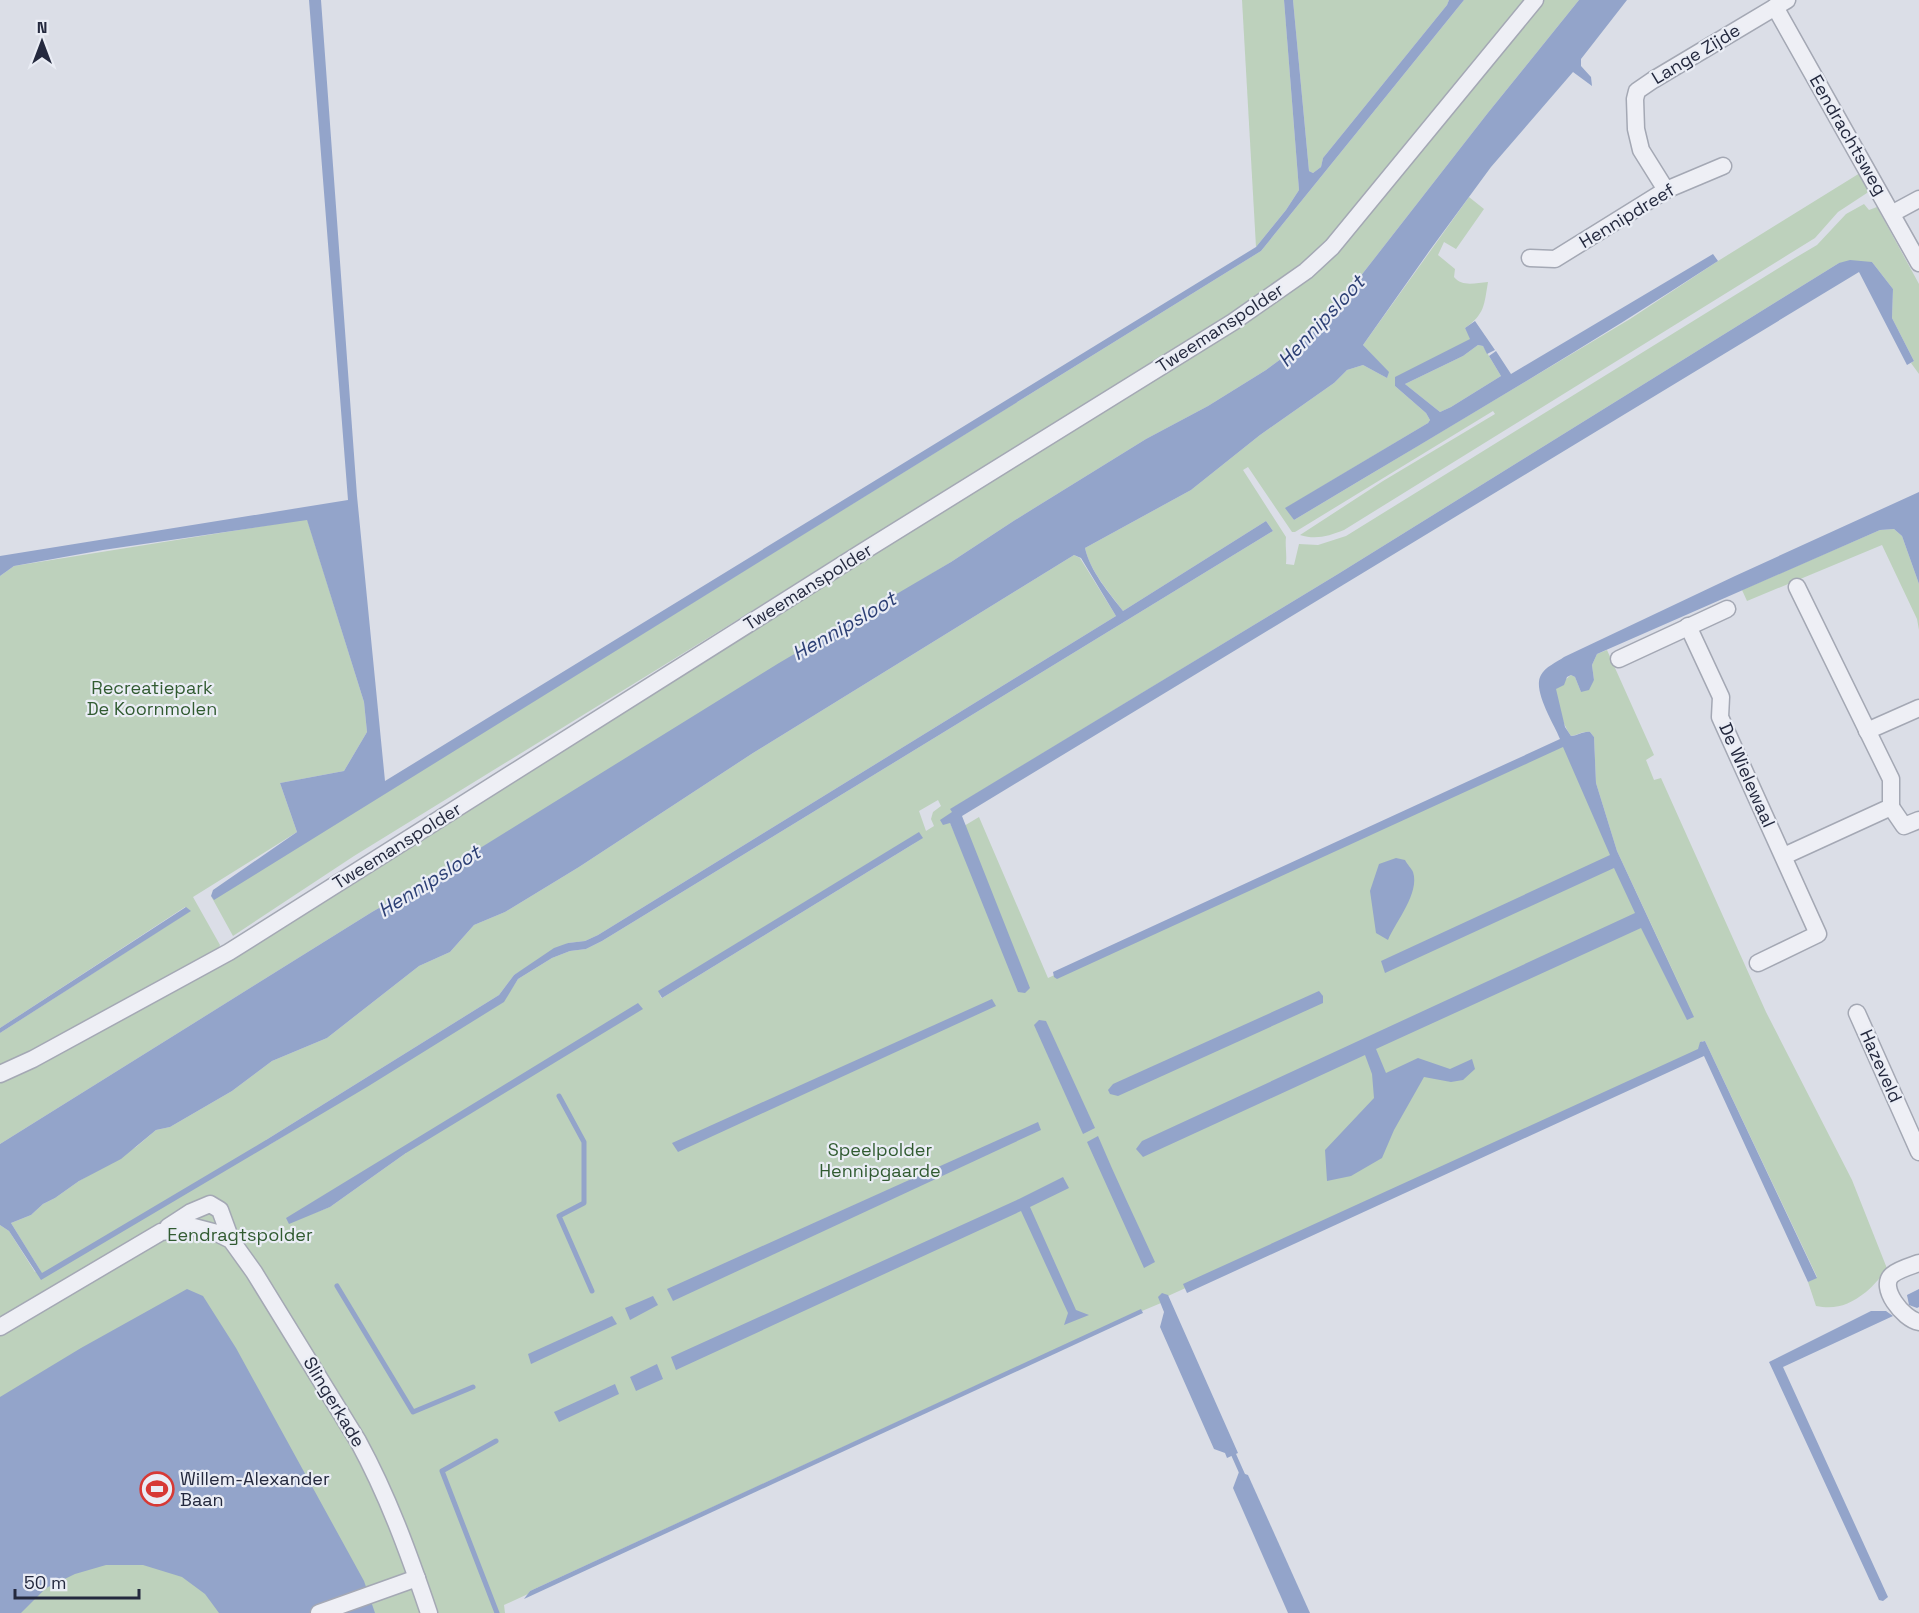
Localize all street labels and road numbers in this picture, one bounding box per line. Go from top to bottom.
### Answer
street label: Lange Zijde [1647,18,1744,89]
street label: Eendrachtsweg [1805,70,1892,199]
street label: Hennipdreef [1575,178,1679,253]
street label: Tweemanspolder [1152,278,1288,377]
street label: Tweemanspolder [739,538,876,635]
street label: De Wielewaal [1714,719,1781,831]
street label: Tweemanspolder [328,797,465,894]
street label: Hazeveld [1855,1026,1908,1106]
street label: Slingerkade [298,1352,370,1451]

